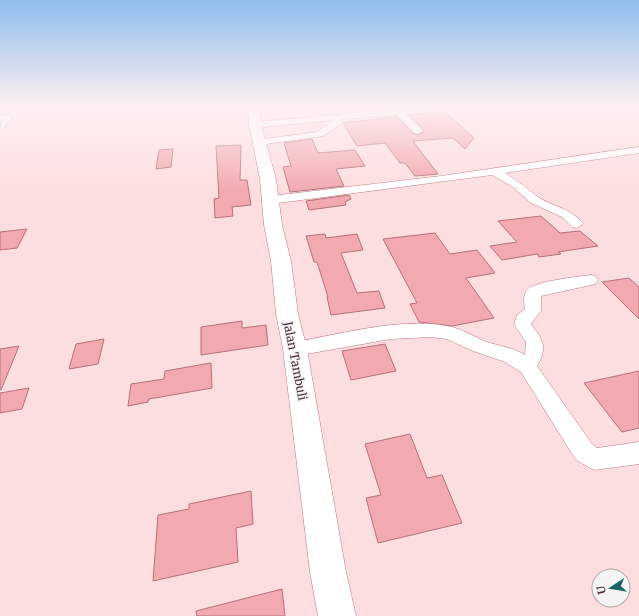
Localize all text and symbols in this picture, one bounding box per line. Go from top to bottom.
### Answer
street label: Jalan Tambuli [280,319,311,402]
north arrow [591,568,631,608]
text: U [593,584,609,596]

